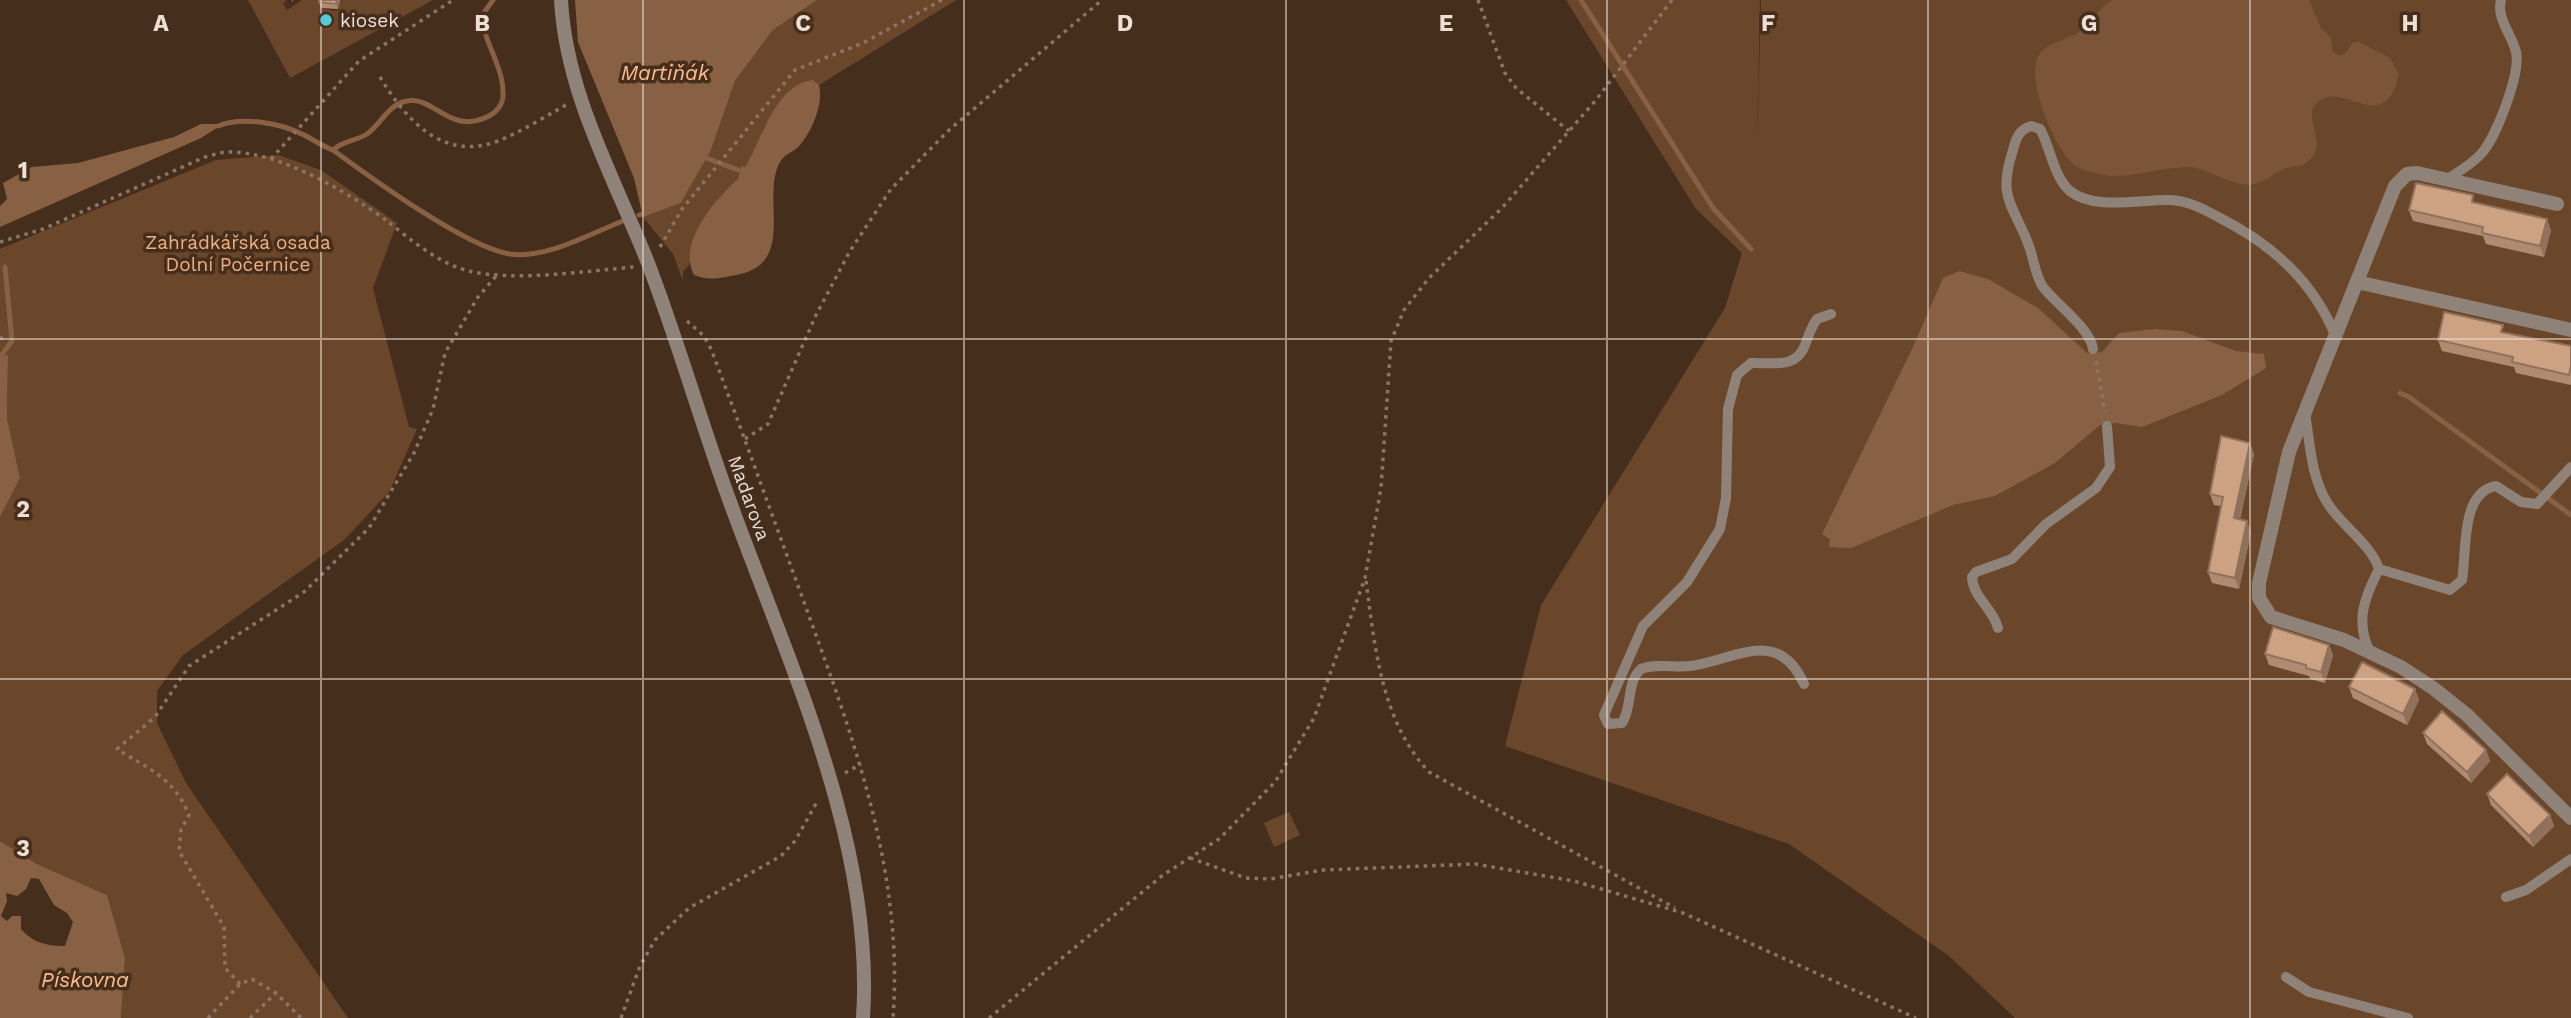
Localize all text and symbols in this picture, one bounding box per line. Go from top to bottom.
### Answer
place label: kiosek [340,9,399,32]
text: A [153,10,169,37]
text: B [474,10,490,37]
text: C [795,10,811,37]
text: D [1117,10,1133,37]
text: E [1439,10,1453,37]
text: F [1761,10,1775,37]
text: G [2081,10,2097,37]
text: H [2401,10,2419,37]
marker: kiosek [318,12,334,28]
water label: Martiňák [621,60,710,85]
text: 1 [18,157,28,184]
park label: Zahrádkářská osada Dolní Počernice [145,231,331,276]
street label: Madarova [723,452,775,544]
text: 2 [16,496,30,523]
text: 3 [16,835,30,862]
water label: Pískovna [41,967,129,992]

